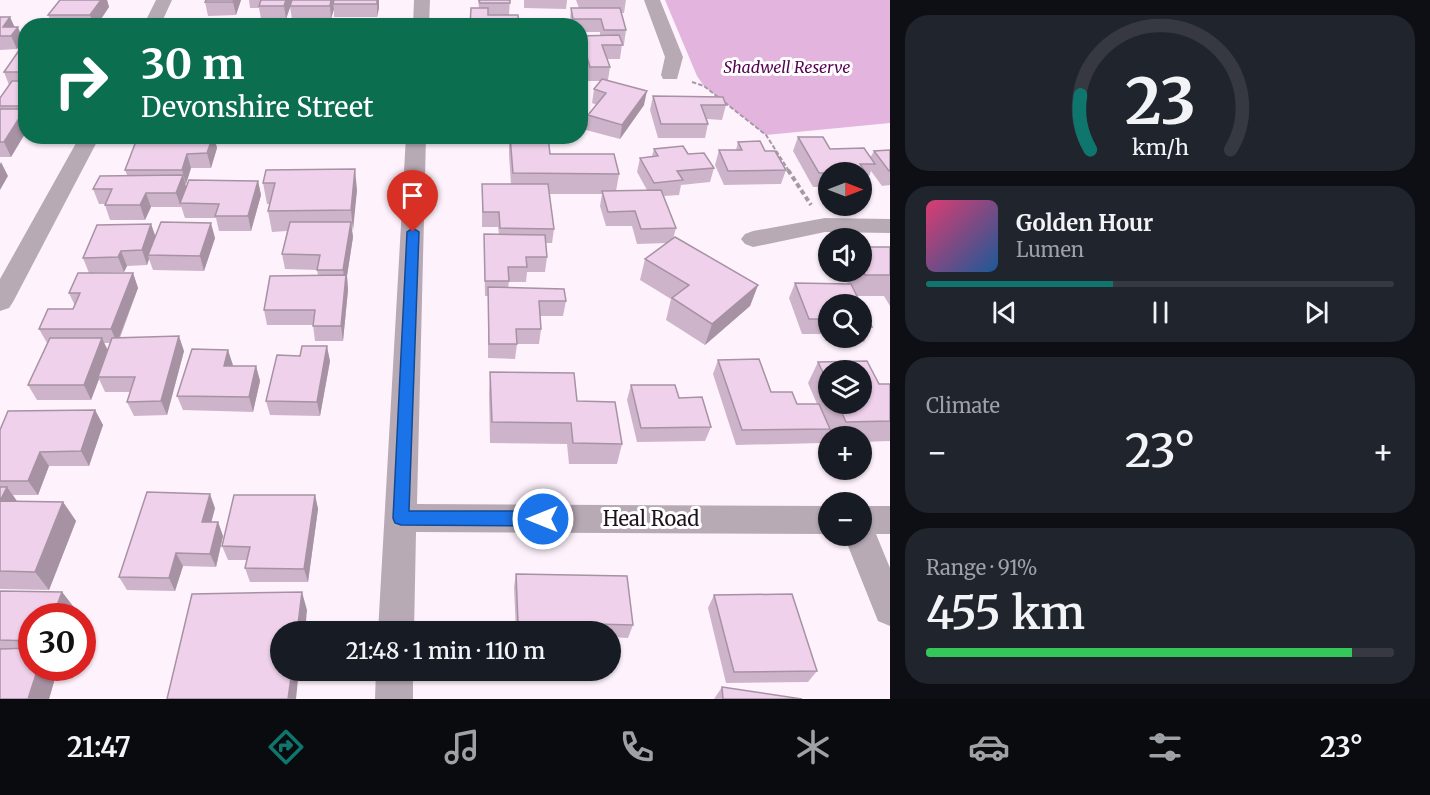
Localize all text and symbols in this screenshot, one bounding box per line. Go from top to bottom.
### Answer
text: 30 m [141,38,245,90]
icon: right [42,42,120,120]
park label: Shadwell Reserve [723,57,851,77]
text: 23 [1125,63,1195,141]
text: Devonshire Street [141,90,374,124]
text: km/h [1132,134,1188,161]
north arrow [818,162,872,216]
map controls [818,162,872,546]
pin [387,170,438,232]
icon: arrive [396,179,429,212]
text: Golden Hour [1016,209,1153,237]
button: sound [818,228,872,282]
text: Lumen [1016,237,1084,262]
button: search [818,294,872,348]
icon: previous [988,296,1021,329]
icon: pause [1144,296,1177,329]
icon: next [1300,296,1333,329]
button: layers [818,360,872,414]
text: Climate [926,393,1000,418]
text: 23° [1125,423,1195,479]
button: + [818,426,872,480]
text: − [926,432,948,473]
text: + [1372,432,1394,473]
position arrow [511,487,575,551]
button: − [818,492,872,546]
street label: Heal Road [603,506,699,531]
text: Range · 91% [926,555,1038,580]
text: 455 km [926,585,1085,641]
speed limit sign: 30 [18,603,96,681]
text: 21:48 · 1 min · 110 m [346,637,545,665]
icon: directions [265,726,307,768]
icon: music [441,726,483,768]
icon: phone [616,726,658,768]
icon: climate [792,726,834,768]
icon: car [968,726,1010,768]
icon: filters [1144,726,1186,768]
text: 21:47 [67,730,131,764]
text: 23° [1320,730,1363,764]

